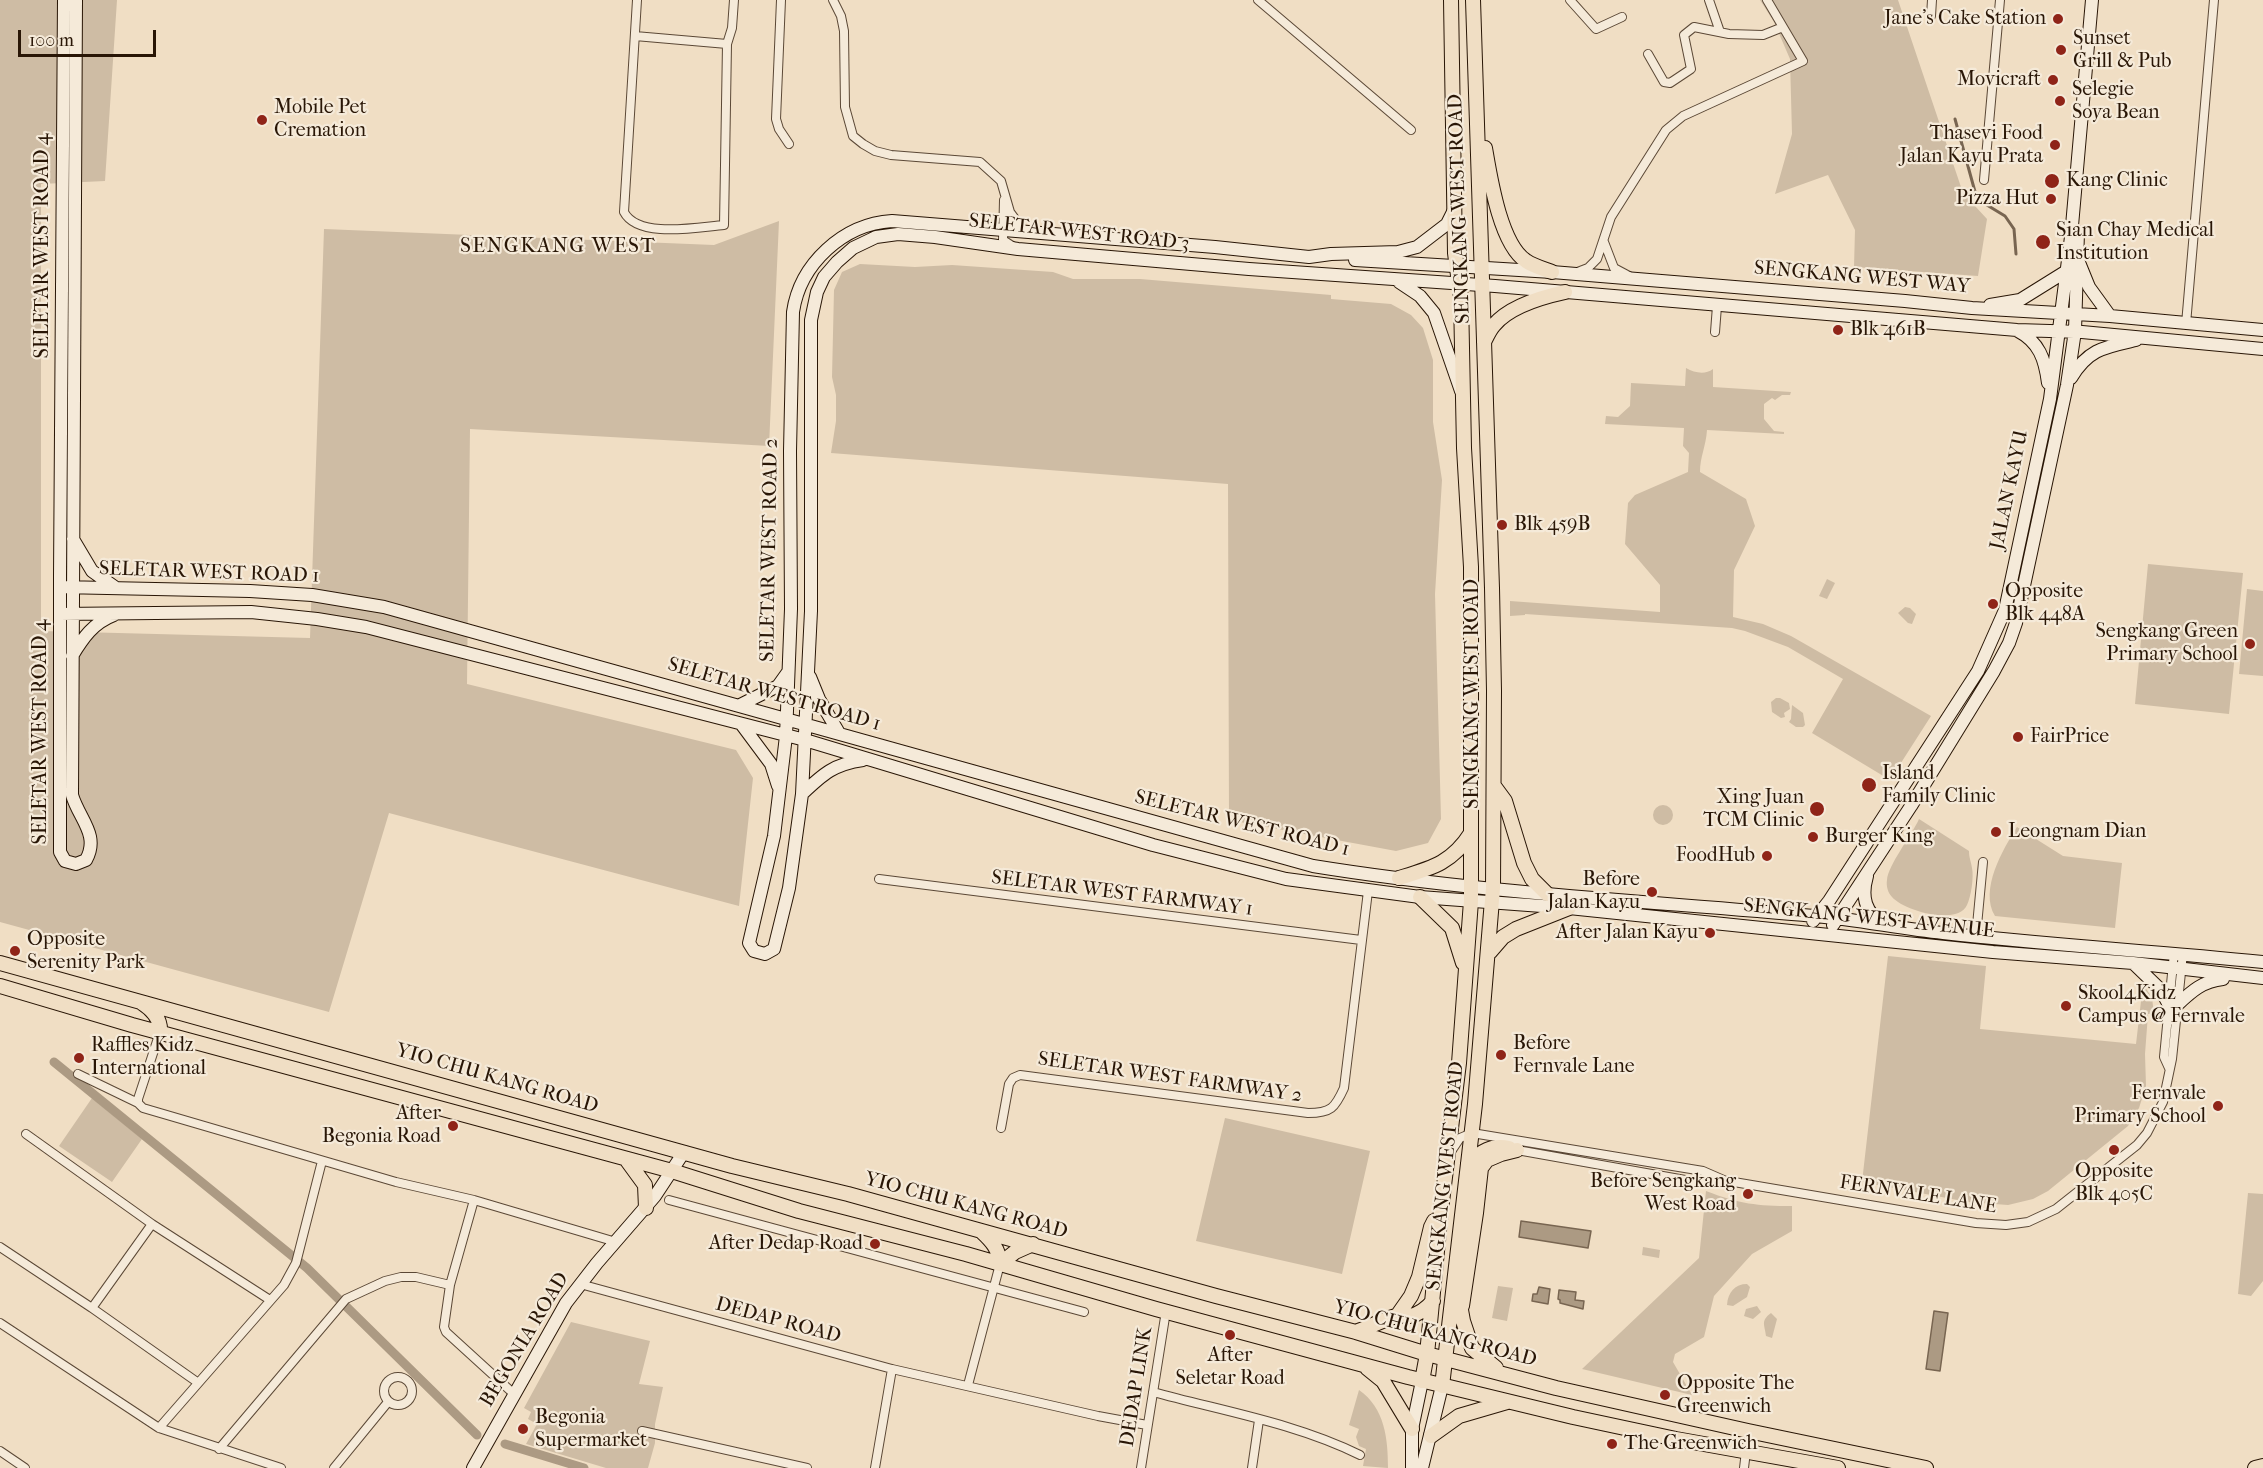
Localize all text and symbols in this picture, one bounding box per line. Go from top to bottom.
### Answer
place label: Jane's Cake Station [1884,7,2046,31]
marker: Jane's Cake Station [2051,12,2065,26]
scale bar [21,18,159,56]
place label: Sunset Grill & Pub [2073,27,2171,74]
text: 100 m [29,30,74,51]
marker: Sunset Grill & Pub [2054,43,2068,57]
place label: Movicraft [1957,68,2041,92]
marker: Movicraft [2046,73,2060,87]
place label: Selegie Soya Bean [2072,78,2160,125]
street label: SENGKANG WEST ROAD [1444,94,1476,324]
marker: Selegie Soya Bean [2053,94,2067,108]
place label: Mobile Pet Cremation [274,96,367,143]
marker: Mobile Pet Cremation [255,113,269,127]
place label: Thasevi Food Jalan Kayu Prata [1900,122,2043,169]
street label: SELETAR WEST ROAD 4 [31,133,55,359]
marker: Thasevi Food Jalan Kayu Prata [2048,138,2062,152]
place label: Kang Clinic [2066,169,2168,193]
marker: Kang Clinic [2043,172,2061,190]
place label: Pizza Hut [1956,187,2039,211]
marker: Pizza Hut [2044,192,2058,206]
street label: SELETAR WEST ROAD 3 [968,209,1190,257]
place label: Sian Chay Medical Institution [2056,219,2214,266]
marker: Sian Chay Medical Institution [2034,233,2052,251]
district label: SENGKANG WEST [460,234,656,260]
street label: SENGKANG WEST WAY [1753,257,1971,299]
place label: Blk 461B [1850,318,1926,342]
marker: Blk 461B [1831,323,1845,337]
street label: JALAN KAYU [1986,428,2034,552]
street label: SELETAR WEST ROAD 2 [756,438,784,662]
place label: Blk 459B [1514,513,1591,537]
marker: Blk 459B [1495,518,1509,532]
street label: SELETAR WEST ROAD 1 [98,557,320,589]
street label: SENGKANG WEST ROAD [1461,579,1485,809]
place label: Opposite Blk 448A [2005,580,2085,627]
marker: Opposite Blk 448A [1986,597,2000,611]
street label: SELETAR WEST ROAD 4 [29,619,53,845]
place label: Sengkang Green Primary School [2095,620,2238,667]
marker: Sengkang Green Primary School [2243,637,2257,651]
street label: SELETAR WEST ROAD 1 [665,653,883,737]
place label: FairPrice [2030,725,2109,749]
marker: FairPrice [2011,730,2025,744]
place label: Island Family Clinic [1882,762,1996,809]
marker: Island Family Clinic [1860,776,1878,794]
street label: SELETAR WEST ROAD 1 [1132,786,1352,862]
place label: Xing Juan TCM Clinic [1703,786,1804,833]
marker: Xing Juan TCM Clinic [1808,800,1826,818]
place label: Leongnam Dian [2008,820,2146,844]
place label: Burger King [1825,825,1934,849]
marker: Leongnam Dian [1989,825,2003,839]
marker: Burger King [1806,830,1820,844]
place label: FoodHub [1676,844,1755,868]
marker: FoodHub [1760,849,1774,863]
street label: SELETAR WEST FARMWAY 1 [990,866,1254,922]
place label: Before Jalan Kayu [1547,868,1640,915]
marker: Before Jalan Kayu [1645,885,1659,899]
street label: SENGKANG WEST AVENUE [1742,894,1996,944]
place label: After Jalan Kayu [1556,921,1698,945]
marker: After Jalan Kayu [1703,926,1717,940]
place label: Opposite Serenity Park [27,928,145,975]
marker: Opposite Serenity Park [8,944,22,958]
place label: Skool4Kidz Campus @ Fernvale [2078,982,2245,1029]
marker: Skool4Kidz Campus @ Fernvale [2059,999,2073,1013]
place label: Before Fernvale Lane [1513,1032,1635,1079]
place label: Raffles Kidz International [91,1034,206,1081]
street label: YIO CHU KANG ROAD [393,1039,601,1119]
street label: SELETAR WEST FARMWAY 2 [1036,1048,1304,1108]
marker: Before Fernvale Lane [1494,1048,1508,1062]
marker: Raffles Kidz International [72,1051,86,1065]
street label: SENGKANG WEST ROAD [1422,1060,1470,1292]
place label: Fernvale Primary School [2074,1082,2206,1129]
marker: Fernvale Primary School [2211,1099,2225,1113]
place label: After Begonia Road [322,1102,441,1149]
marker: After Begonia Road [446,1119,460,1133]
marker: Opposite Blk 405C [2107,1143,2121,1157]
place label: Opposite Blk 405C [2075,1160,2153,1207]
street label: YIO CHU KANG ROAD [862,1167,1070,1245]
place label: Before Sengkang West Road [1590,1170,1736,1217]
street label: FERNVALE LANE [1838,1171,1998,1219]
marker: Before Sengkang West Road [1741,1187,1755,1201]
place label: After Dedap Road [709,1232,863,1256]
marker: After Dedap Road [868,1237,882,1251]
street label: BEGONIA ROAD [475,1268,575,1412]
street label: DEDAP ROAD [713,1293,843,1349]
street label: YIO CHU KANG ROAD [1331,1295,1539,1373]
street label: DEDAP LINK [1116,1325,1158,1449]
marker: After Seletar Road [1223,1328,1237,1342]
place label: After Seletar Road [1175,1344,1285,1391]
place label: Opposite The Greenwich [1677,1372,1794,1419]
marker: Opposite The Greenwich [1658,1388,1672,1402]
place label: Begonia Supermarket [535,1406,647,1453]
marker: Begonia Supermarket [516,1422,530,1436]
place label: The Greenwich [1624,1432,1757,1456]
marker: The Greenwich [1605,1437,1619,1451]

